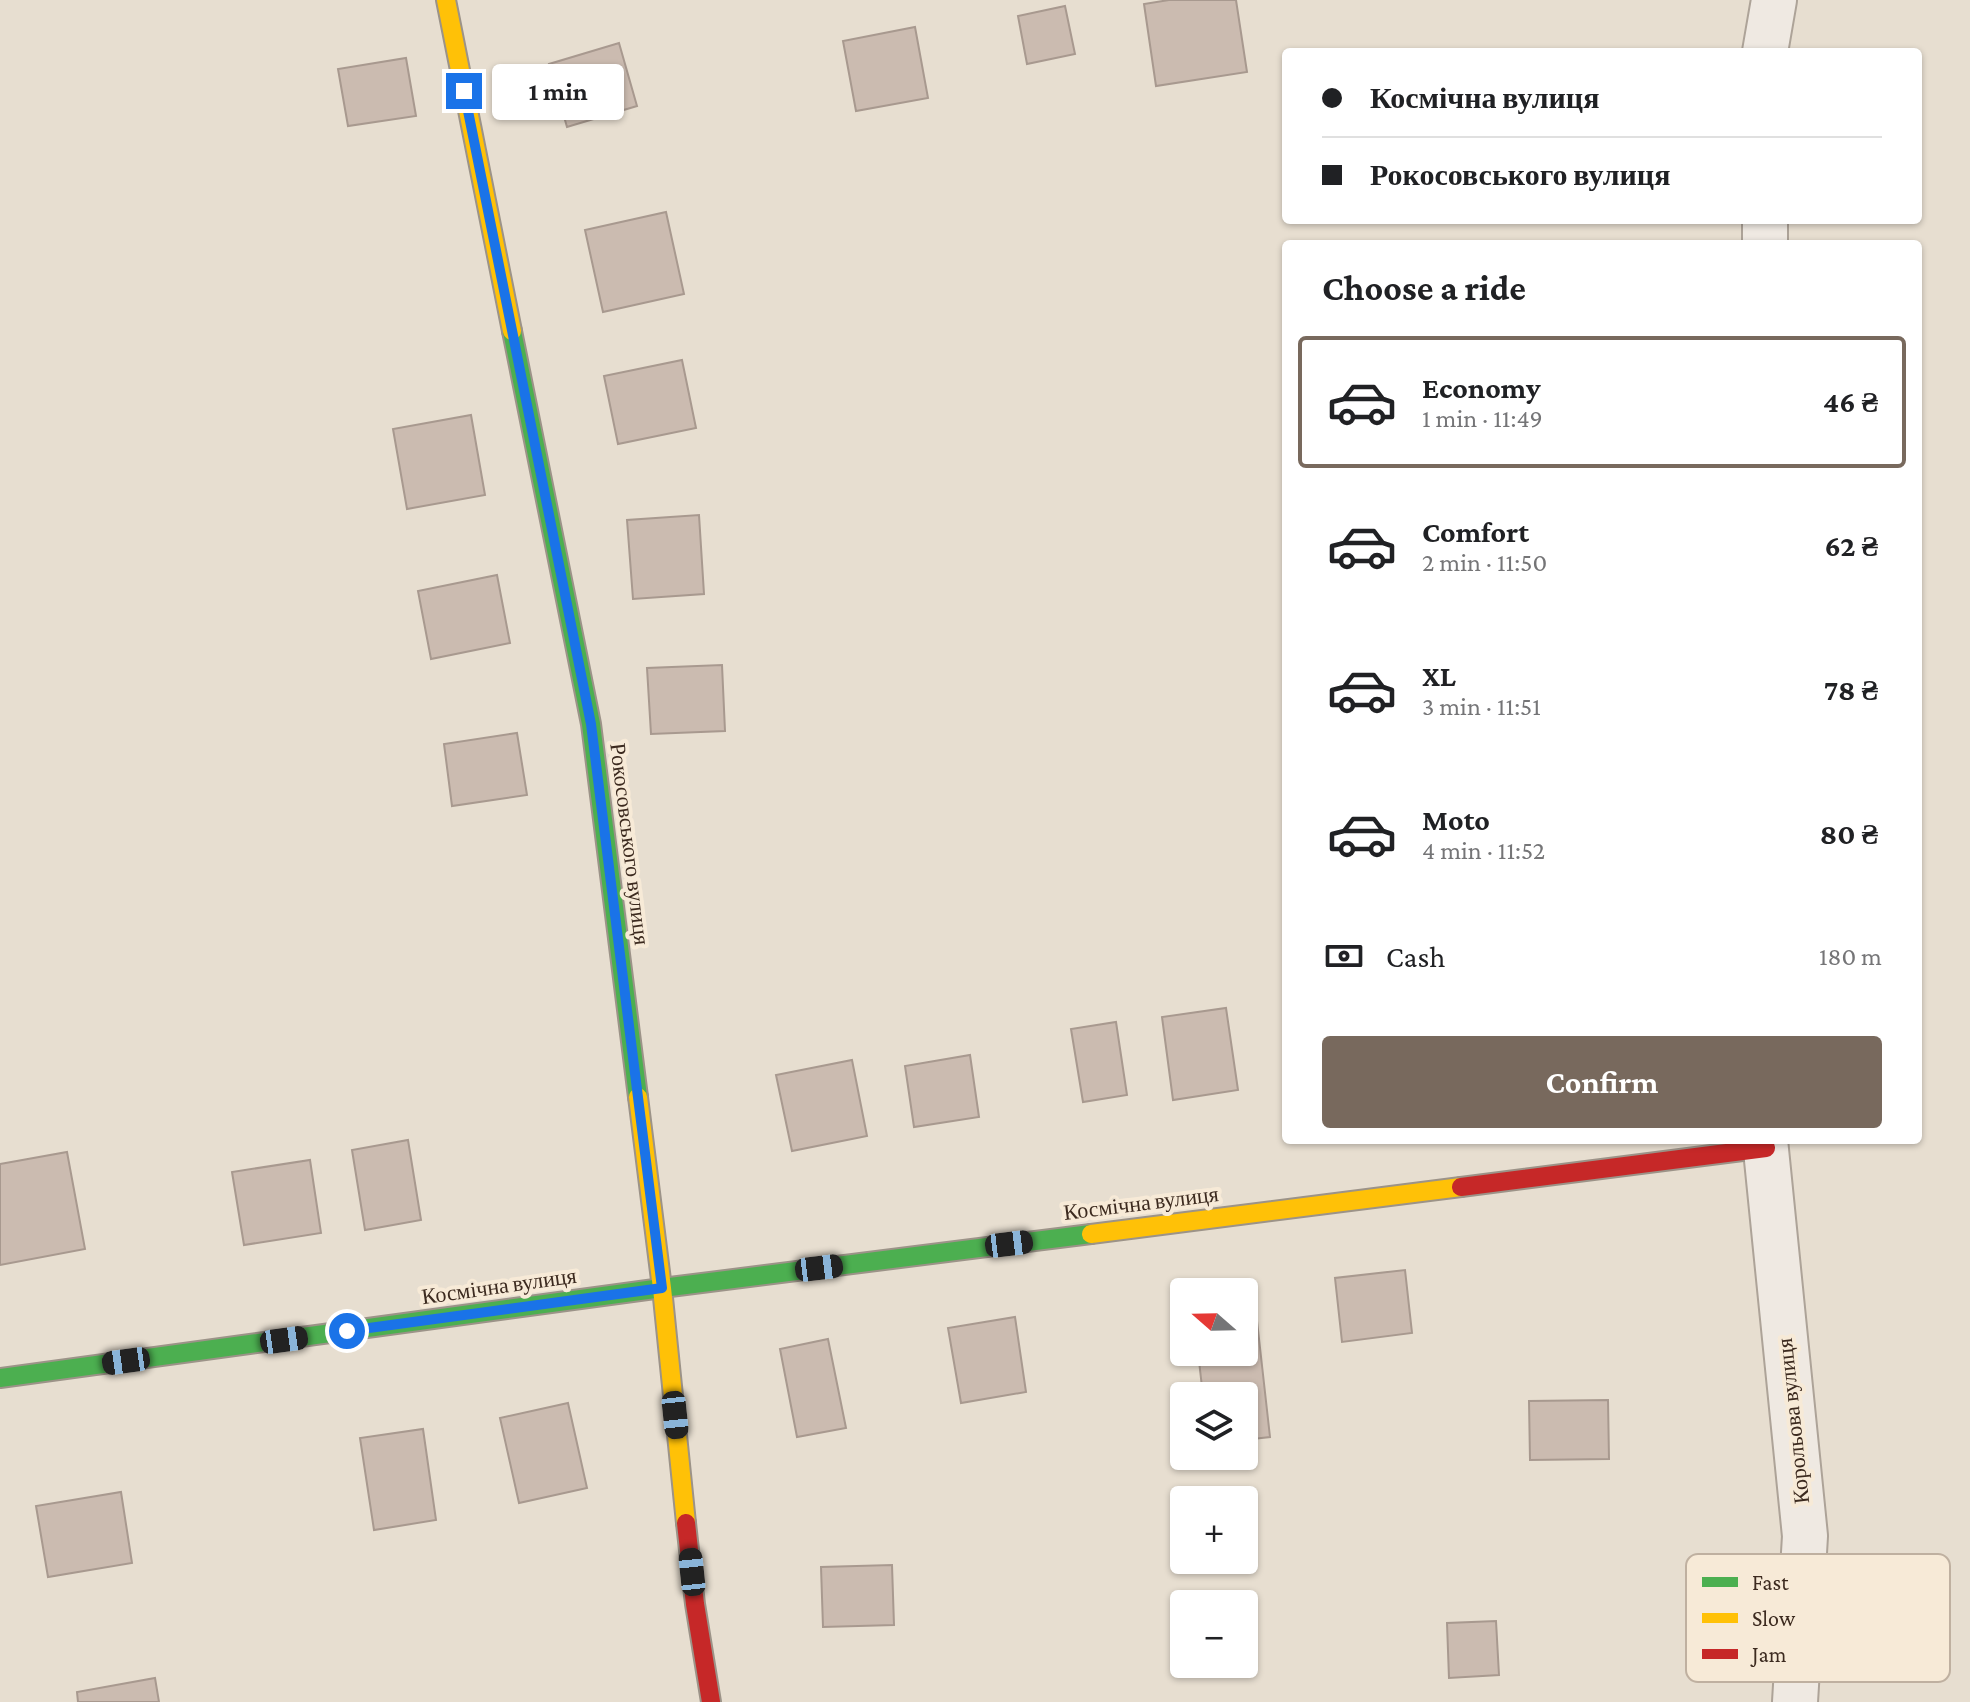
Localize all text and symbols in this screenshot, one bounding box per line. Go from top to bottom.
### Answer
callout: 1 min [492,63,624,119]
route end [446,73,482,109]
text: 1 min [528,77,588,106]
text: Космічна вулиця [1370,81,1599,114]
text: Рокосовського вулиця [1370,158,1670,191]
text: Choose a ride [1322,268,1526,308]
icon: car [1326,366,1398,438]
text: Economy [1422,371,1541,404]
text: 46 ₴ [1823,385,1878,418]
text: 1 min · 11:49 [1422,404,1543,433]
icon: car [1326,510,1398,582]
text: Comfort [1422,515,1529,548]
text: 62 ₴ [1825,529,1878,562]
text: 2 min · 11:50 [1422,548,1547,577]
icon: car [1326,654,1398,726]
text: XL [1422,659,1456,692]
text: 78 ₴ [1824,673,1878,706]
text: 3 min · 11:51 [1422,692,1541,721]
street label: Рокосовського вулиця [605,742,655,946]
icon: car [1326,798,1398,870]
text: Moto [1422,803,1490,836]
text: 80 ₴ [1820,817,1878,850]
text: 4 min · 11:52 [1422,836,1545,865]
icon: cash [1322,934,1366,978]
text: Cash [1386,940,1445,973]
text: 180 m [1819,942,1882,971]
button: Confirm [1322,1036,1882,1128]
street label: Космічна вулиця [1062,1181,1220,1225]
car [984,1229,1034,1259]
car [794,1253,844,1283]
street label: Космічна вулиця [420,1263,578,1309]
north arrow [1170,1278,1258,1366]
map controls [1170,1278,1258,1678]
route start [329,1313,365,1349]
car [259,1325,309,1355]
street label: Корольова вулиця [1772,1337,1814,1505]
car [101,1346,151,1376]
button: layers [1170,1382,1258,1470]
car [661,1390,689,1440]
button: + [1170,1486,1258,1574]
car [678,1547,706,1597]
legend [1686,1554,1950,1682]
text: Fast [1752,1570,1789,1595]
button: − [1170,1590,1258,1678]
text: Slow [1752,1606,1796,1631]
text: Jam [1750,1642,1787,1667]

